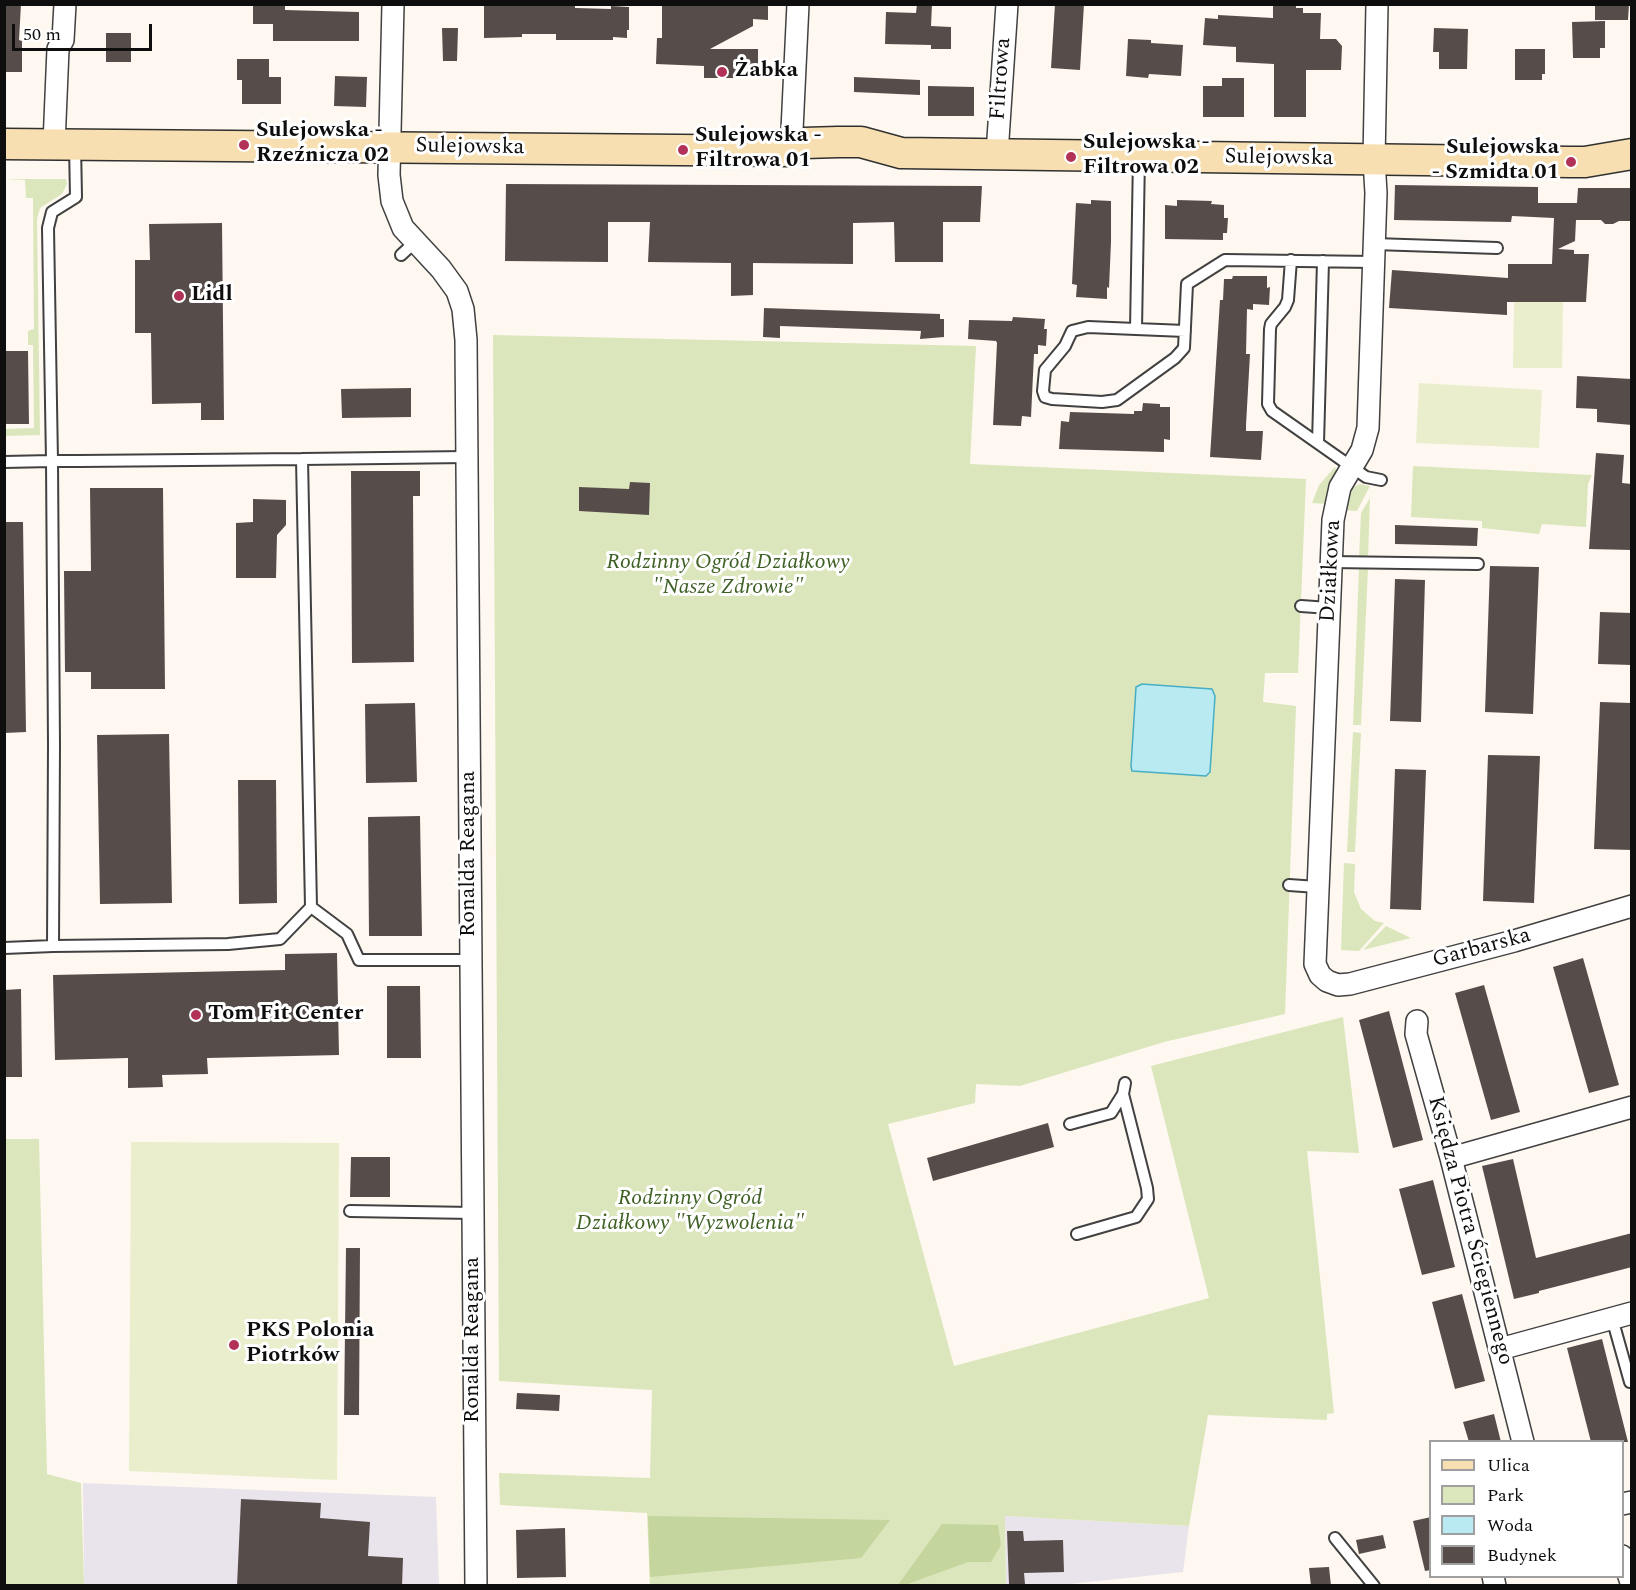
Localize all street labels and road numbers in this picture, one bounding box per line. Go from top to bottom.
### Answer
street label: Filtrowa [986,37,1018,121]
street label: Sulejowska [415,134,525,162]
street label: Sulejowska [1224,145,1334,173]
street label: Działkowa [1316,519,1348,623]
street label: Ronalda Reagana [457,771,483,937]
street label: Garbarska [1430,923,1534,975]
street label: Księdza Piotra Ściegiennego [1420,1094,1518,1368]
street label: Ronalda Reagana [461,1257,487,1423]

